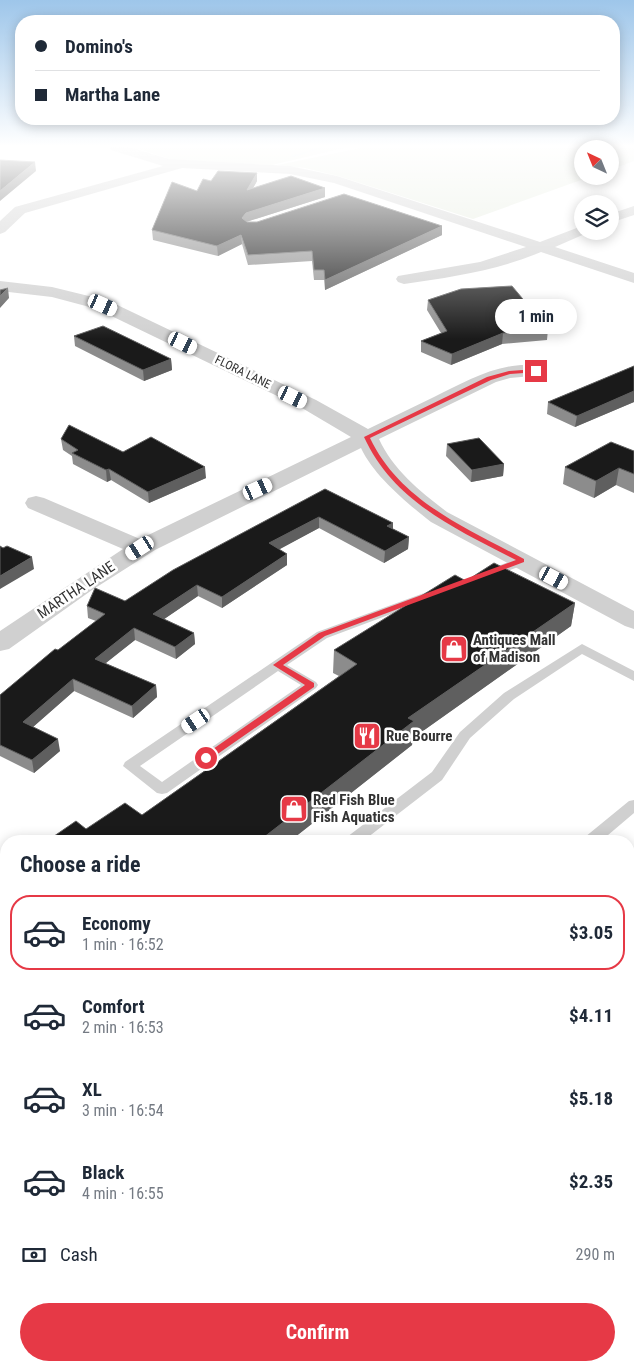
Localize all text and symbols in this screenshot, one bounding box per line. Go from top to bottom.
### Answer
text: Domino's [65,35,133,58]
text: Martha Lane [65,83,160,106]
north arrow [574,140,619,185]
map controls [574,140,619,240]
button: layers [574,195,619,240]
car [86,292,119,318]
callout: 1 min [495,298,577,334]
text: 1 min [518,307,554,326]
car [166,330,199,356]
street label: FLORA LANE [213,352,273,392]
route end [525,360,547,382]
car [276,384,309,410]
car [241,476,274,502]
car [123,534,156,562]
street label: MARTHA LANE [34,558,118,622]
car [537,564,570,592]
place label: Antiques Mall of Madison [473,631,556,666]
shop icon: Antiques Mall of Madison [439,634,469,664]
car [179,706,212,736]
restaurant icon: Rue Bourre [352,721,382,751]
place label: Rue Bourre [386,727,453,745]
route start [195,747,217,769]
place label: Red Fish Blue Fish Aquatics [313,791,395,826]
shop icon: Red Fish Blue Fish Aquatics [279,794,309,824]
text: Choose a ride [20,852,141,877]
icon: car [22,910,67,955]
text: Economy [82,912,151,935]
text: $3.05 [569,921,613,944]
text: 1 min · 16:52 [82,935,164,954]
icon: car [22,993,67,1038]
text: Comfort [82,995,145,1018]
text: $4.11 [569,1004,613,1027]
text: 2 min · 16:53 [82,1018,164,1037]
icon: car [22,1076,67,1121]
text: XL [82,1078,102,1101]
text: $5.18 [569,1087,613,1110]
text: 3 min · 16:54 [82,1101,164,1120]
icon: car [22,1159,67,1204]
text: Black [82,1161,124,1184]
text: $2.35 [569,1170,613,1193]
text: 4 min · 16:55 [82,1184,164,1203]
icon: cash [20,1241,48,1269]
text: Cash [60,1243,98,1266]
text: 290 m [576,1245,615,1264]
button: Confirm [20,1303,615,1361]

